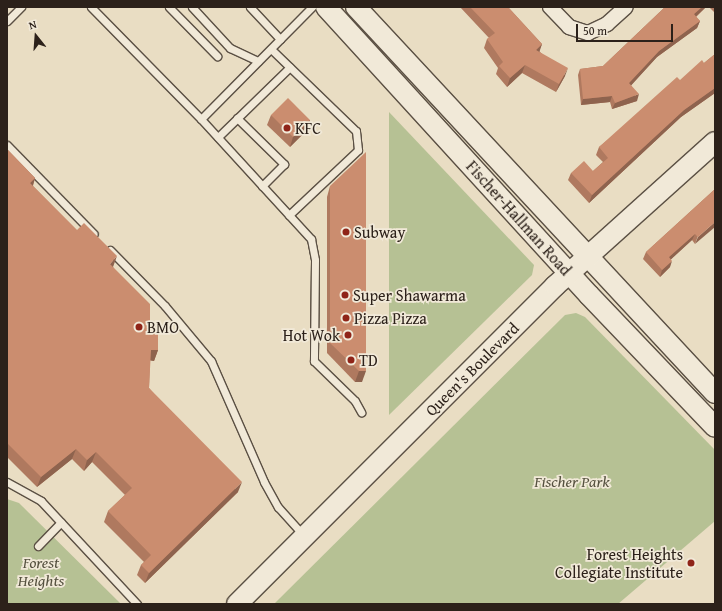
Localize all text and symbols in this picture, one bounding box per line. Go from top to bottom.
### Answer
north arrow [16,16,56,56]
text: N [27,16,38,33]
scale bar [578,16,675,42]
text: 50 m [583,22,607,39]
place label: KFC [295,118,321,138]
marker: KFC [282,123,292,133]
street label: Fischer-Hallman Road [462,157,576,279]
place label: Subway [354,222,405,242]
marker: Subway [341,227,351,237]
place label: Super Shawarma [353,285,466,305]
marker: Super Shawarma [340,290,350,300]
place label: Pizza Pizza [354,308,427,328]
marker: Pizza Pizza [341,313,351,323]
place label: BMO [147,317,179,337]
street label: Queen's Boulevard [421,318,523,420]
marker: BMO [134,322,144,332]
place label: Hot Wok [283,325,340,345]
marker: Hot Wok [343,330,353,340]
place label: TD [359,350,378,370]
marker: TD [346,355,356,365]
park label: Fischer Park [534,471,610,491]
place label: Forest Heights Collegiate Institute [555,544,683,582]
park label: Forest Heights [18,552,64,590]
marker: Forest Heights Collegiate Institute [686,558,696,568]

